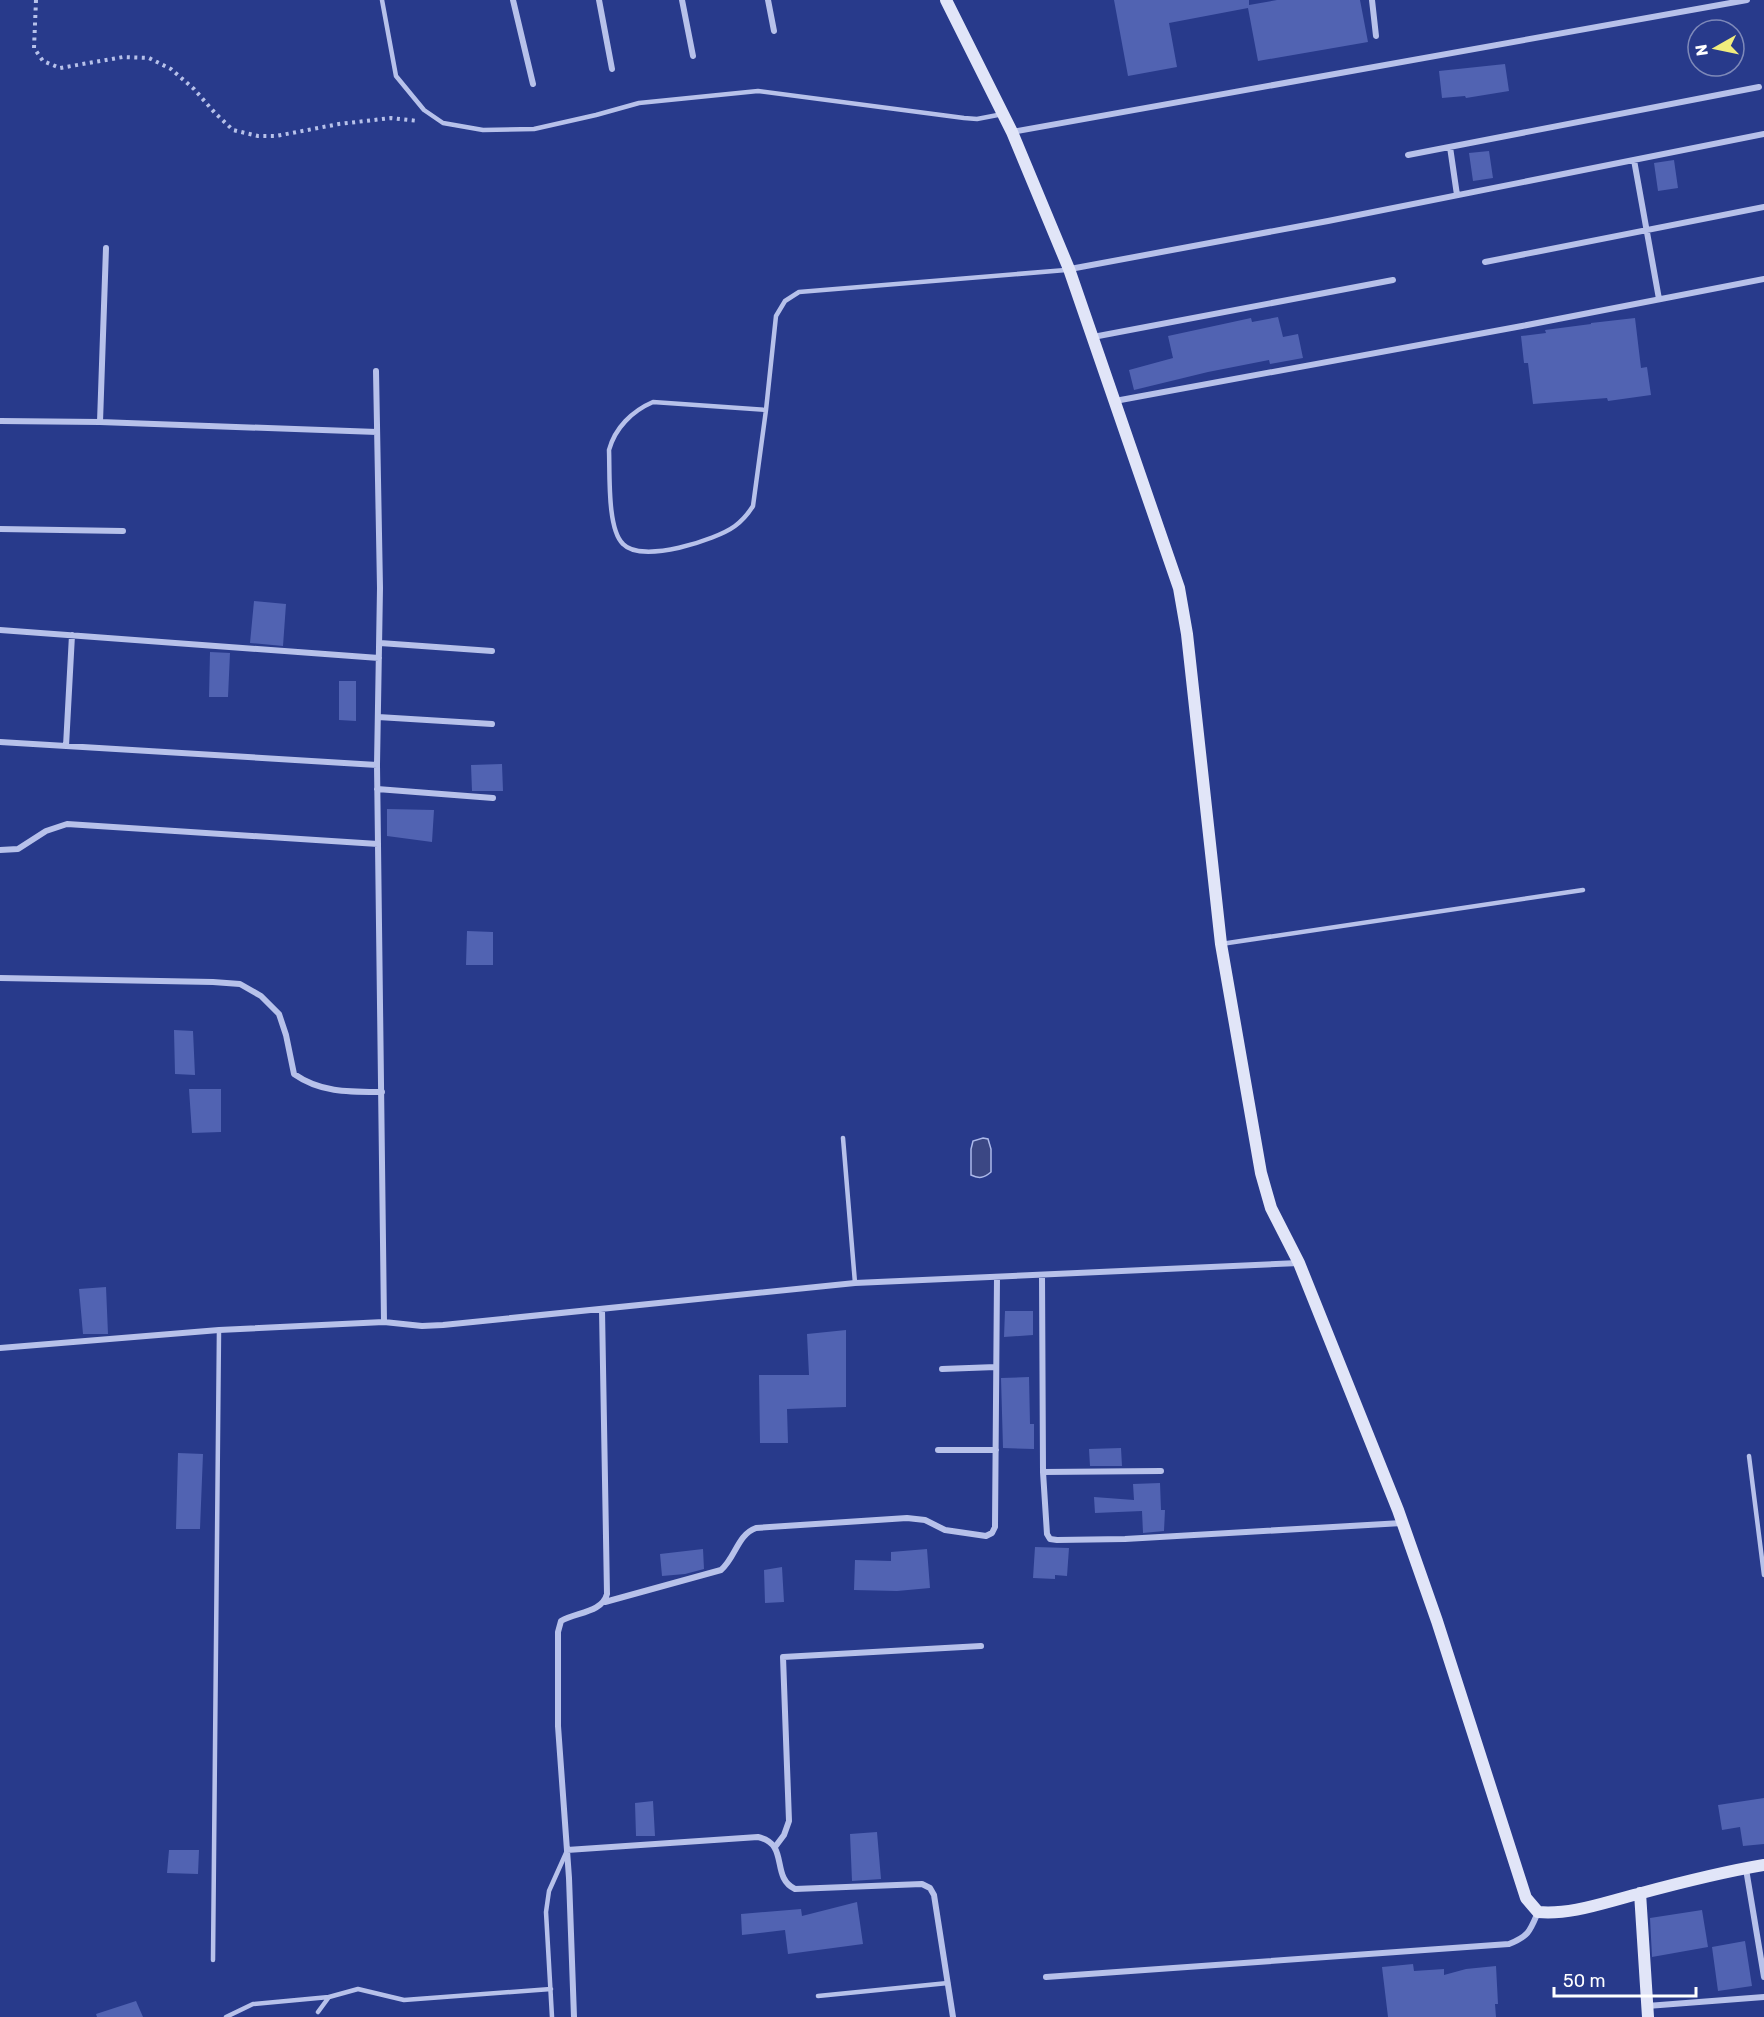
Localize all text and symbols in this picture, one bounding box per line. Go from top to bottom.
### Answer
north arrow [1686,18,1746,78]
text: N [1691,43,1712,57]
scale bar [1554,1960,1696,1998]
text: 50 m [1563,1970,1606,1992]

